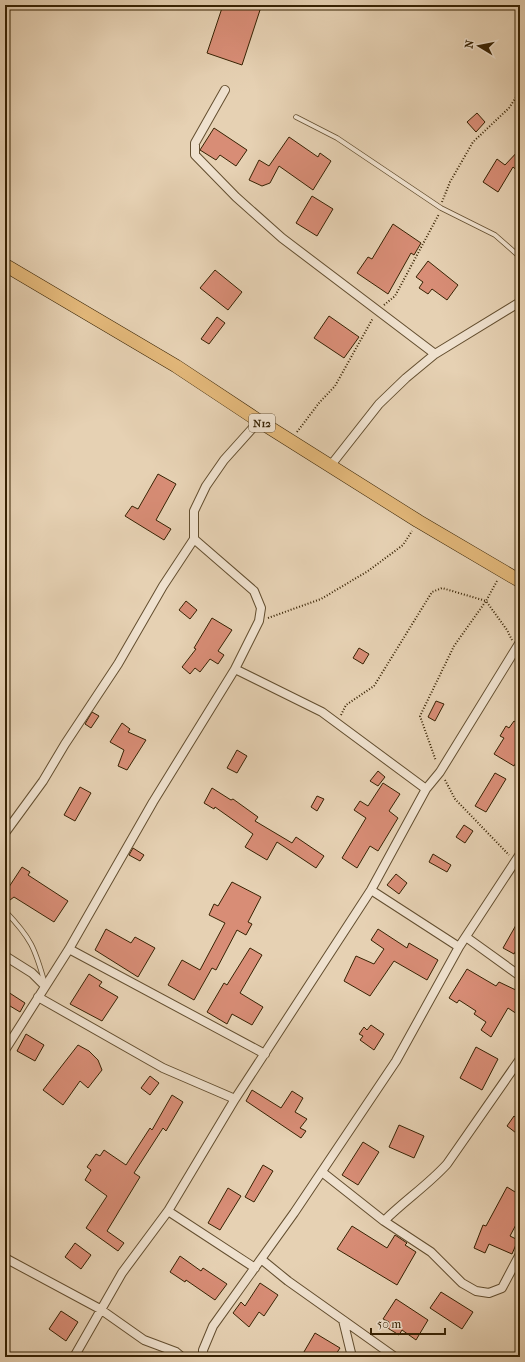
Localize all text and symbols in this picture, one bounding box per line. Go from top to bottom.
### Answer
north arrow [459,26,499,66]
text: N [463,38,477,50]
road number: N12 [249,414,275,432]
scale bar [371,1310,445,1336]
text: 50 m [377,1317,401,1331]

